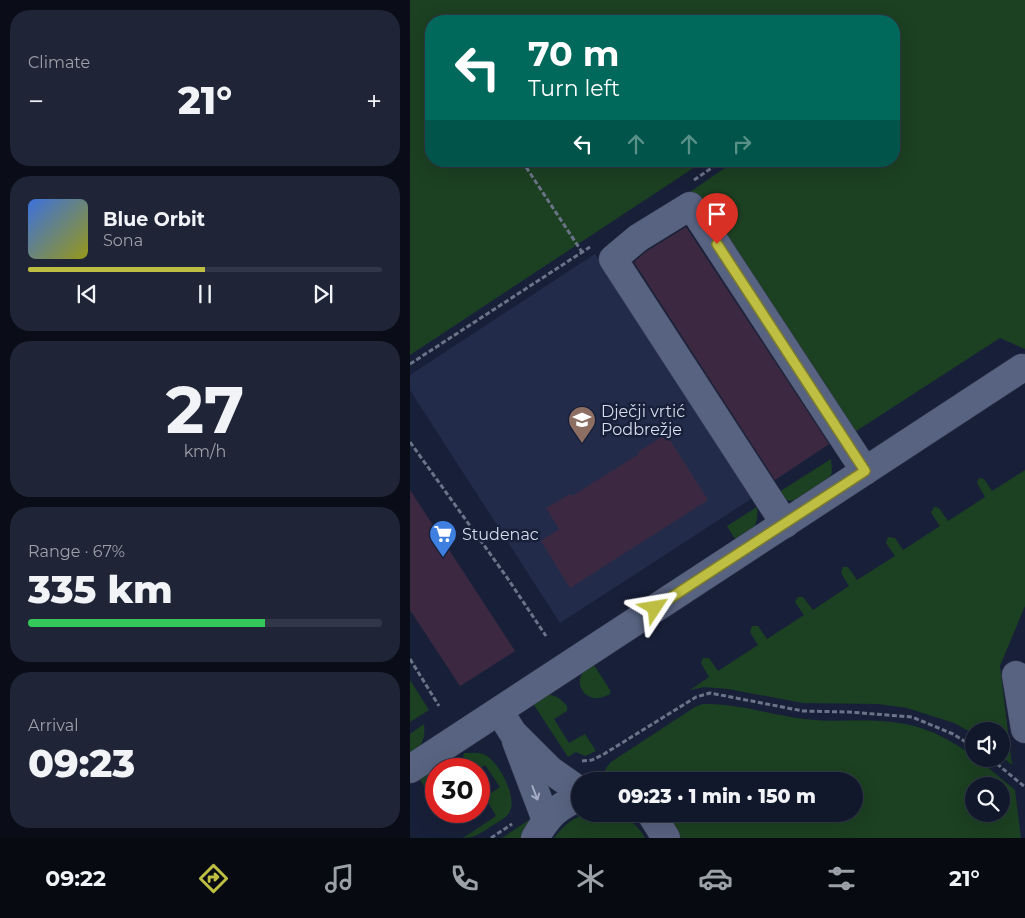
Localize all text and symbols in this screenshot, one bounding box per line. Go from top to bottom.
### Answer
text: 70 m [528,32,619,75]
icon: left [445,35,510,100]
text: Climate [28,53,90,72]
text: Turn left [528,75,620,102]
text: 21° [178,77,232,124]
text: − [28,84,44,118]
text: + [366,84,382,118]
icon: left [569,130,597,158]
icon: ahead [622,130,650,158]
icon: ahead [675,130,703,158]
icon: right [728,130,756,158]
pin [696,193,738,244]
icon: arrive [703,200,731,228]
text: Blue Orbit [103,208,205,231]
text: Sona [103,231,143,250]
icon: previous [73,280,101,308]
icon: pause [191,280,219,308]
icon: next [309,280,337,308]
text: 27 [166,370,244,449]
place label: Dječji vrtić Podbrežje [601,402,685,439]
school or university icon: Dječji vrtić Podbrežje [567,405,597,444]
text: km/h [184,442,226,461]
supermarket icon: Studenac [428,519,458,558]
place label: Studenac [462,525,539,544]
text: Range · 67% [28,542,125,561]
text: 335 km [28,566,173,613]
position arrow [628,581,680,633]
text: Arrival [28,716,78,735]
map controls [965,722,1010,822]
button: sound [965,722,1010,767]
text: 09:23 [28,740,135,787]
speed limit sign: 30 [425,758,490,823]
button: search [965,777,1010,822]
one-way arrow [531,785,540,800]
text: 09:23 · 1 min · 150 m [618,785,816,808]
icon: directions [196,861,231,896]
icon: music [322,861,357,896]
icon: phone [447,861,482,896]
icon: climate [573,861,608,896]
icon: car [698,861,733,896]
icon: filters [824,861,859,896]
text: 09:22 [45,865,106,892]
text: 21° [949,865,980,892]

